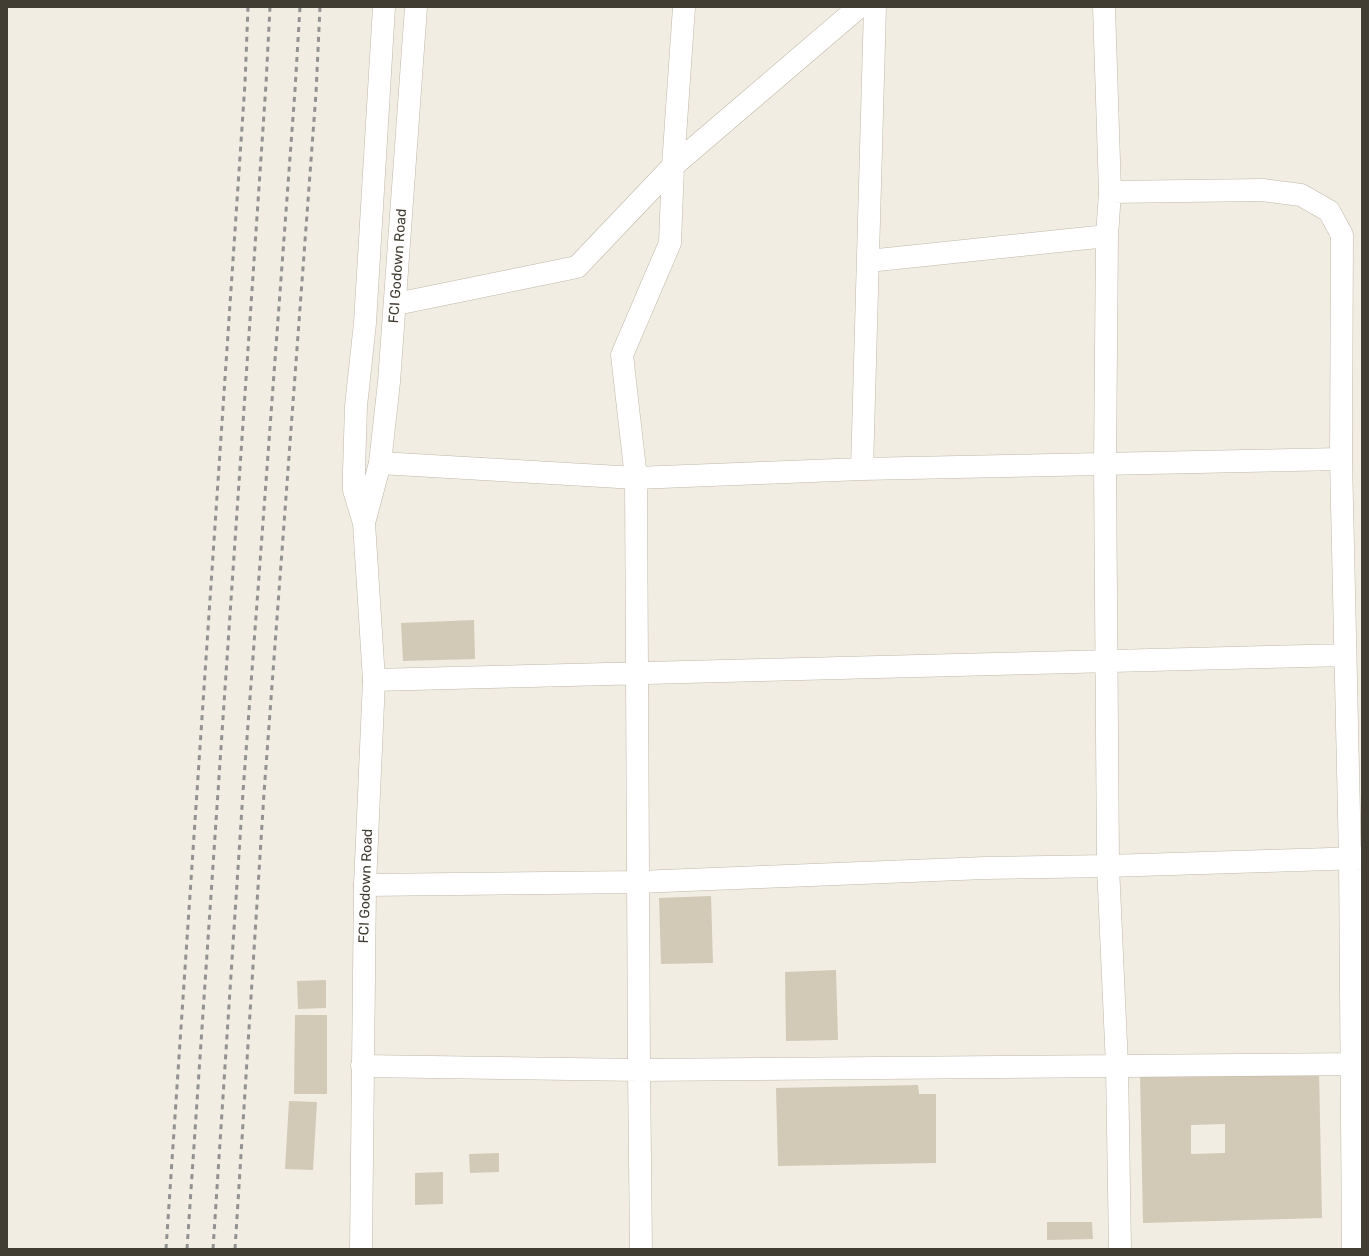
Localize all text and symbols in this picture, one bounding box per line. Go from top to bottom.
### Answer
street label: FCI Godown Road [386,208,410,324]
street label: FCI Godown Road [356,828,376,944]

